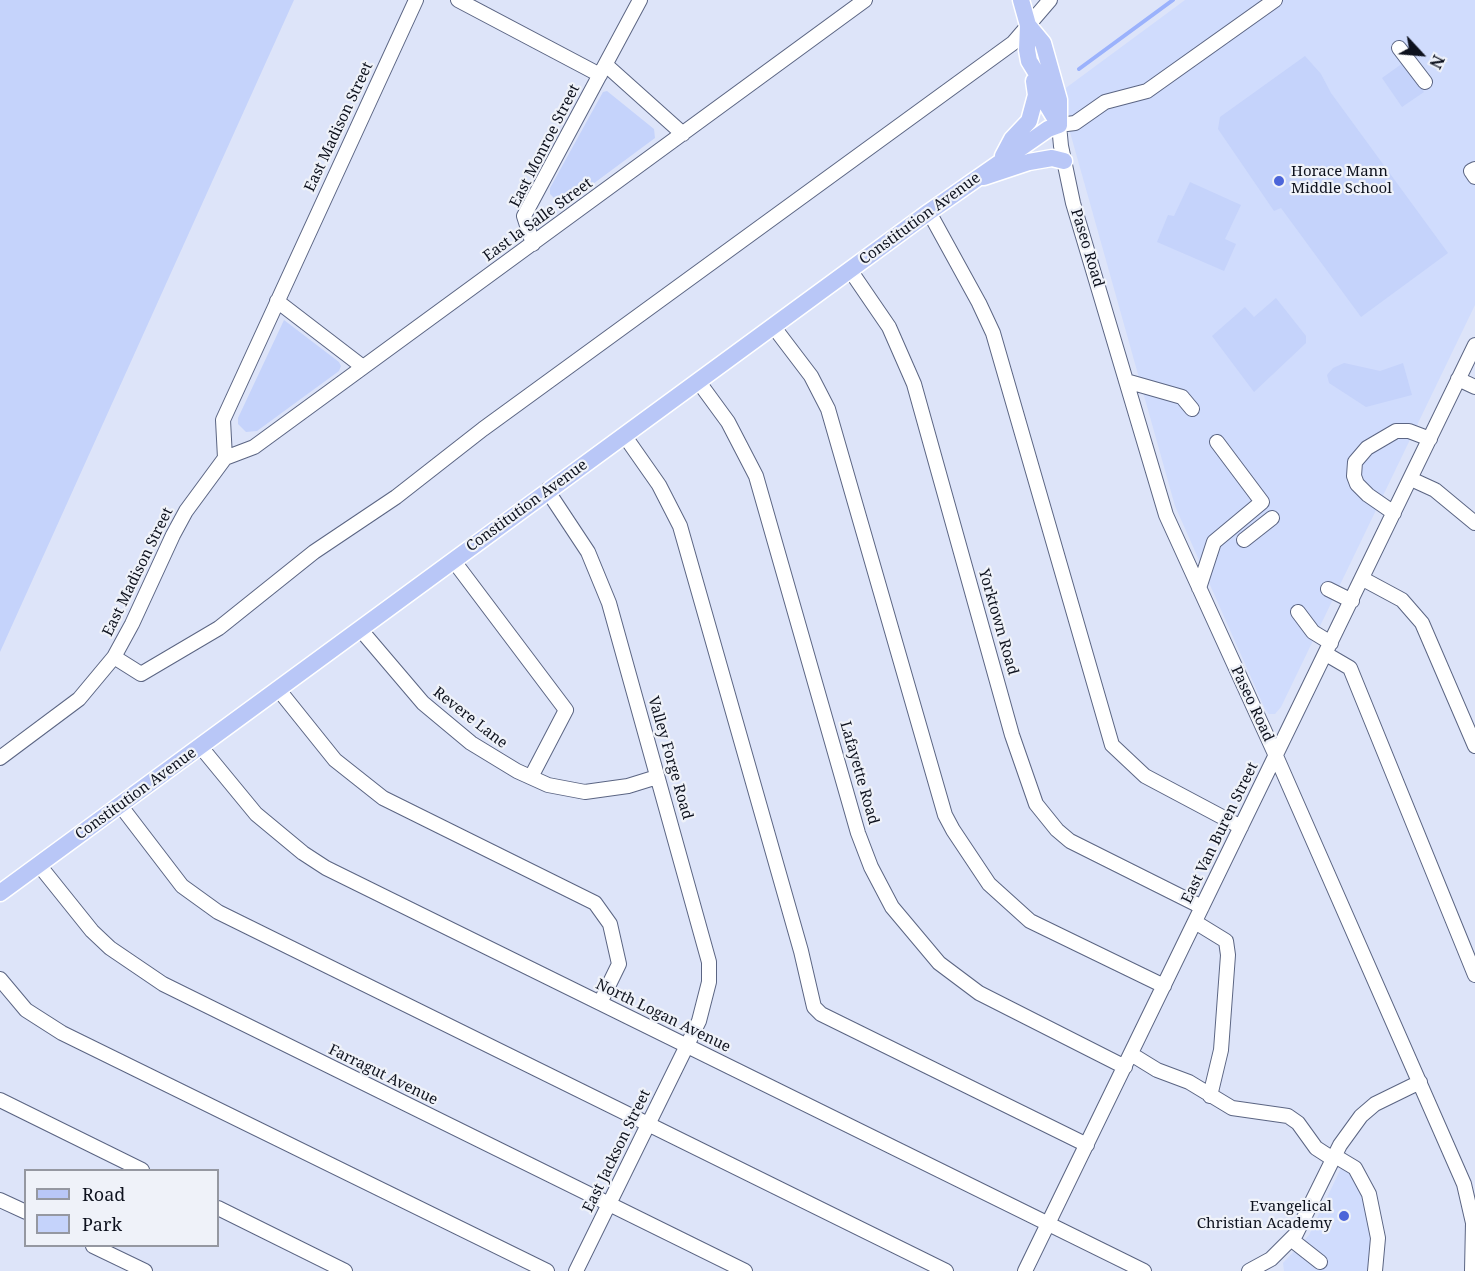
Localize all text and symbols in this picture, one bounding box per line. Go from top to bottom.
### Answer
north arrow [1391,24,1451,84]
text: N [1425,51,1450,72]
street label: East Madison Street [301,59,377,195]
street label: East Monroe Street [506,81,584,211]
place label: Horace Mann Middle School [1291,163,1392,198]
street label: Constitution Avenue [856,169,984,269]
street label: East la Salle Street [480,174,596,266]
marker: Horace Mann Middle School [1272,174,1286,188]
street label: Paseo Road [1067,207,1107,289]
street label: Constitution Avenue [463,456,591,556]
street label: East Madison Street [99,505,177,639]
street label: Yorktown Road [974,567,1022,677]
street label: Paseo Road [1227,663,1277,745]
street label: Revere Lane [429,683,511,753]
street label: Valley Forge Road [644,694,696,822]
street label: Lafayette Road [836,719,882,827]
street label: Constitution Avenue [72,744,200,844]
street label: East Van Buren Street [1178,759,1262,907]
street label: North Logan Avenue [593,976,733,1056]
street label: Farragut Avenue [325,1041,441,1109]
street label: East Jackson Street [579,1087,655,1215]
legend [24,1169,219,1247]
text: Road [82,1182,125,1206]
place label: Evangelical Christian Academy [1197,1198,1332,1233]
marker: Evangelical Christian Academy [1337,1209,1351,1223]
text: Park [82,1212,122,1236]

